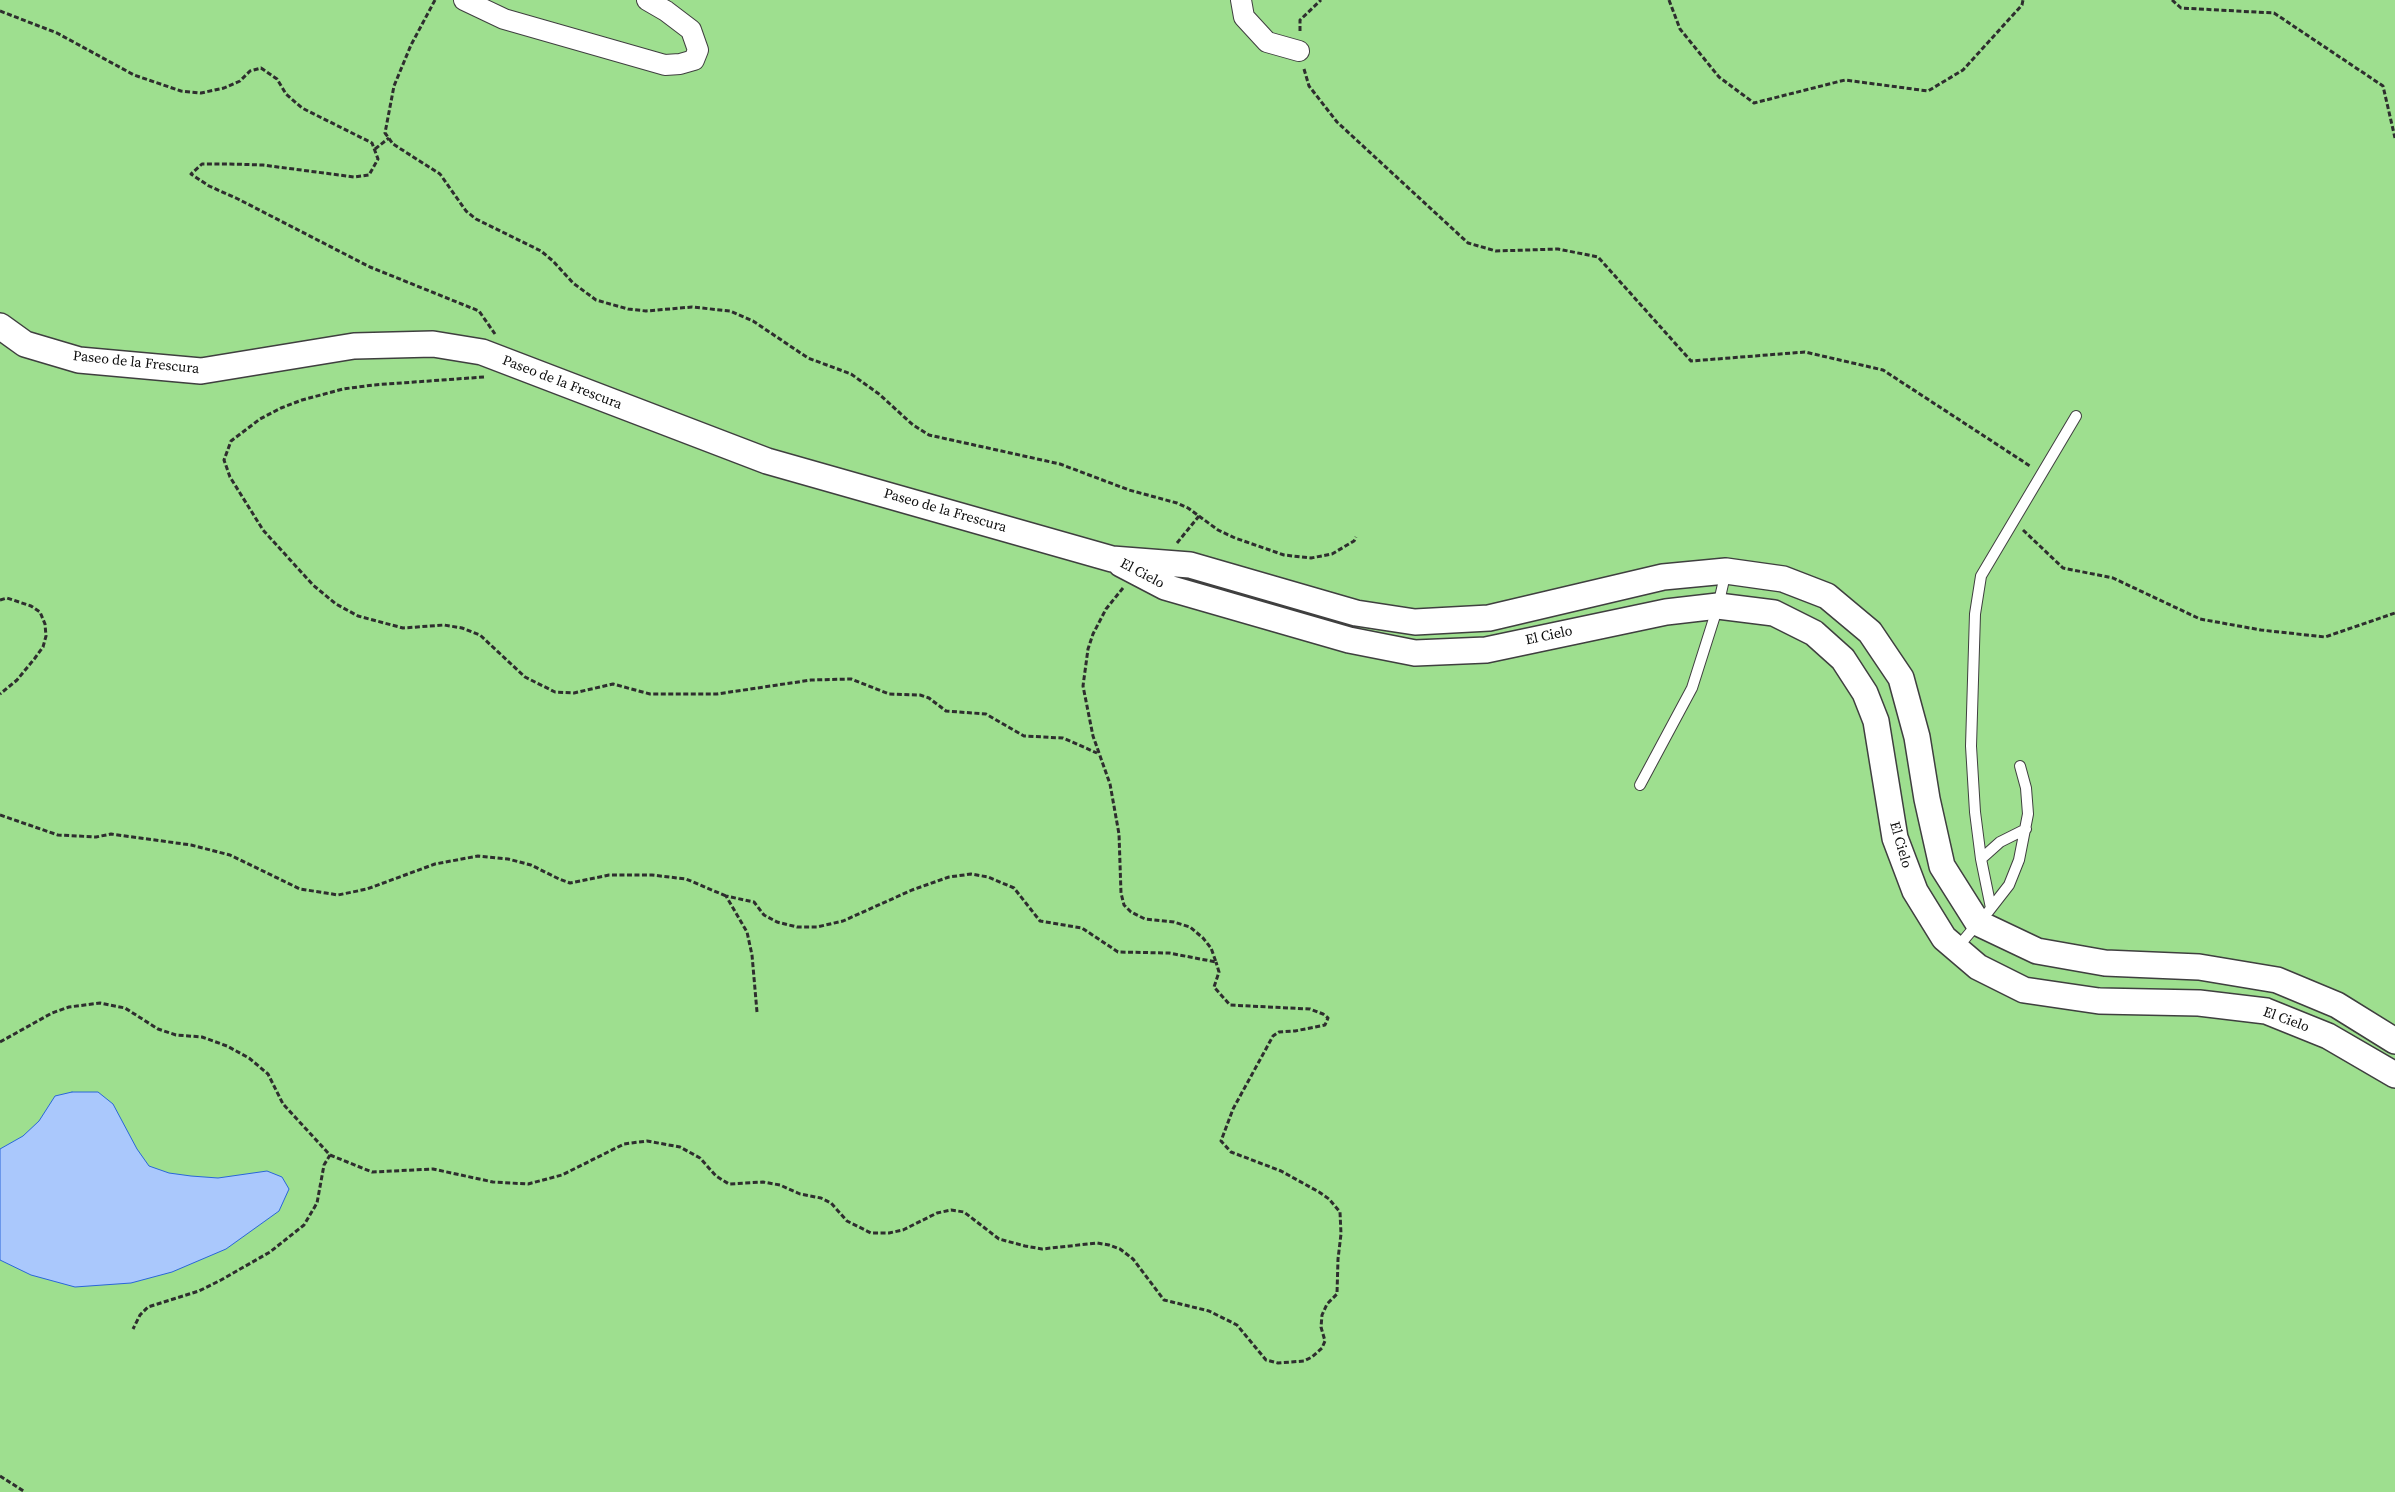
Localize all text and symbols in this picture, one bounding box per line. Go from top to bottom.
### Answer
street label: Paseo de la Frescura [72,348,200,378]
street label: Paseo de la Frescura [500,352,624,414]
street label: Paseo de la Frescura [882,485,1008,537]
street label: El Cielo [1117,555,1167,593]
street label: El Cielo [1524,623,1574,649]
street label: El Cielo [1885,820,1915,870]
street label: El Cielo [2261,1004,2311,1036]

